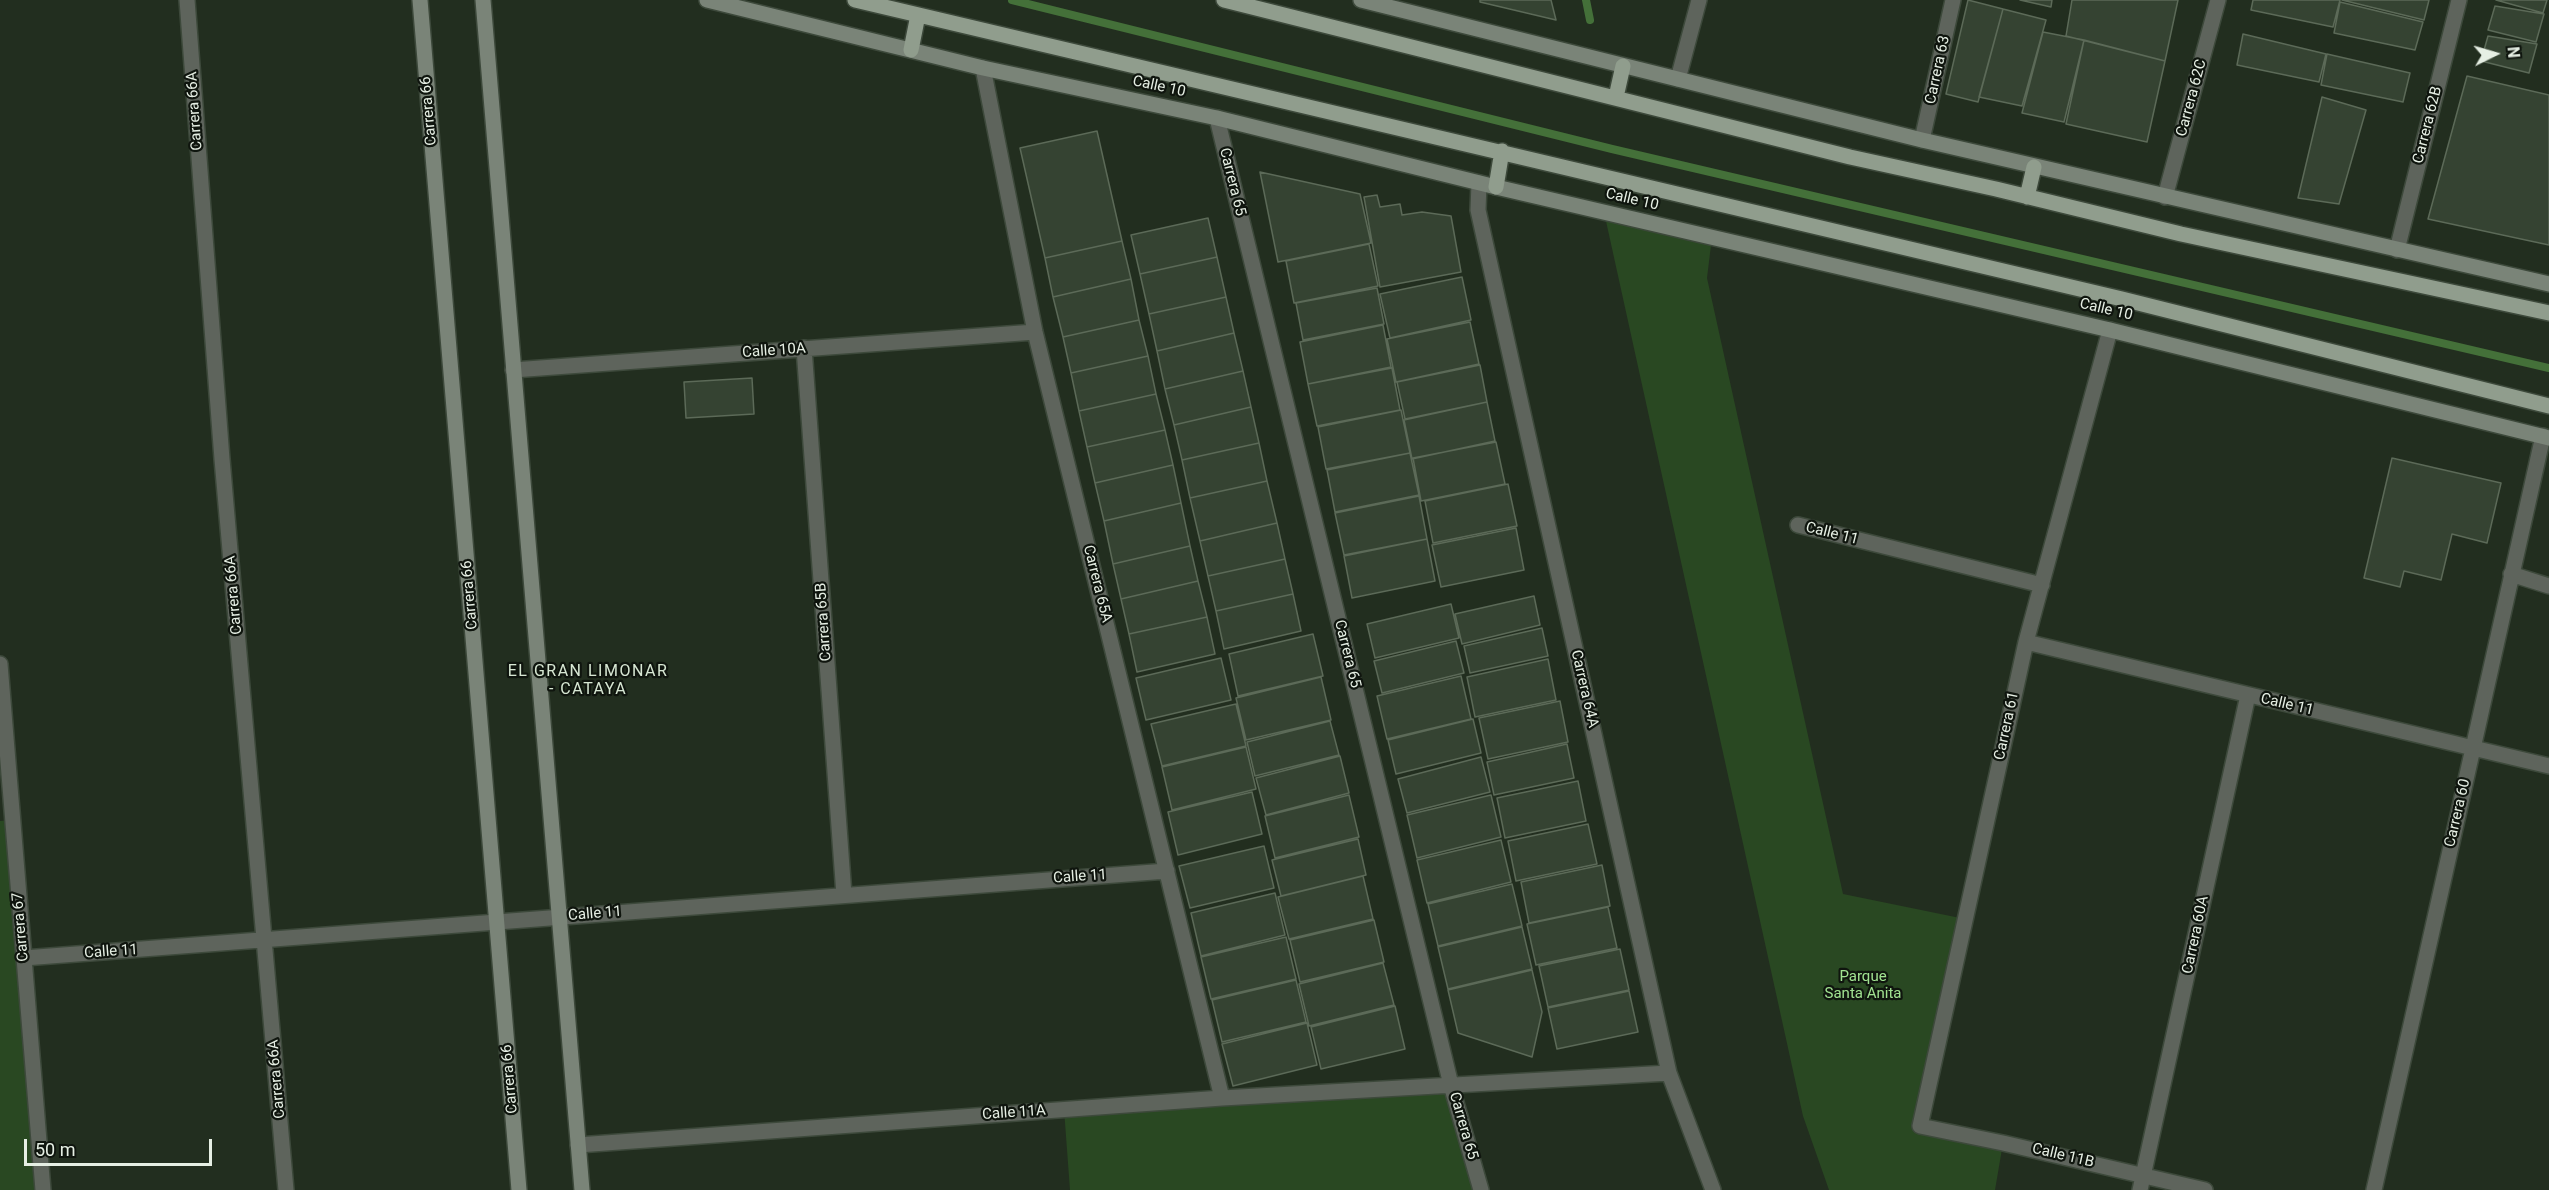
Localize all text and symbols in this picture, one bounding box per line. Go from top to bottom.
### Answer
north arrow [2465,24,2525,84]
street label: Carrera 63 [1922,34,1954,106]
text: N [2503,46,2523,59]
street label: Carrera 62C [2173,57,2211,139]
street label: Carrera 66A [183,71,207,151]
street label: Calle 10 [1131,73,1187,101]
street label: Carrera 66 [417,76,441,146]
street label: Carrera 62B [2410,85,2446,165]
street label: Carrera 65 [1215,146,1249,218]
street label: Calle 10 [1604,185,1660,215]
street label: Calle 10 [2078,295,2134,325]
street label: Calle 10A [742,340,806,362]
street label: Calle 11 [1804,519,1860,549]
street label: Carrera 65A [1079,543,1115,625]
street label: Carrera 66A [222,555,246,635]
street label: Carrera 66 [458,560,482,630]
street label: Carrera 65B [812,582,836,662]
street label: Carrera 65 [1330,618,1364,690]
street label: Carrera 64A [1566,648,1602,730]
district label: EL GRAN LIMONAR - CATAYA [508,662,668,700]
street label: Carrera 61 [1991,690,2023,762]
street label: Calle 11 [2259,690,2315,720]
street label: Carrera 60 [2441,777,2475,849]
street label: Calle 11 [1053,866,1107,888]
street label: Carrera 67 [9,892,33,962]
street label: Carrera 60A [2179,894,2213,976]
street label: Calle 11 [567,903,623,925]
street label: Calle 11 [84,941,138,963]
park label: Parque Santa Anita [1825,968,1901,1003]
street label: Carrera 66A [265,1039,289,1119]
street label: Carrera 66 [498,1044,522,1114]
street label: Carrera 65 [1445,1090,1481,1162]
street label: Calle 11A [982,1102,1046,1124]
scale bar [27,1127,214,1165]
text: 50 m [35,1139,75,1160]
street label: Calle 11B [2030,1140,2096,1172]

